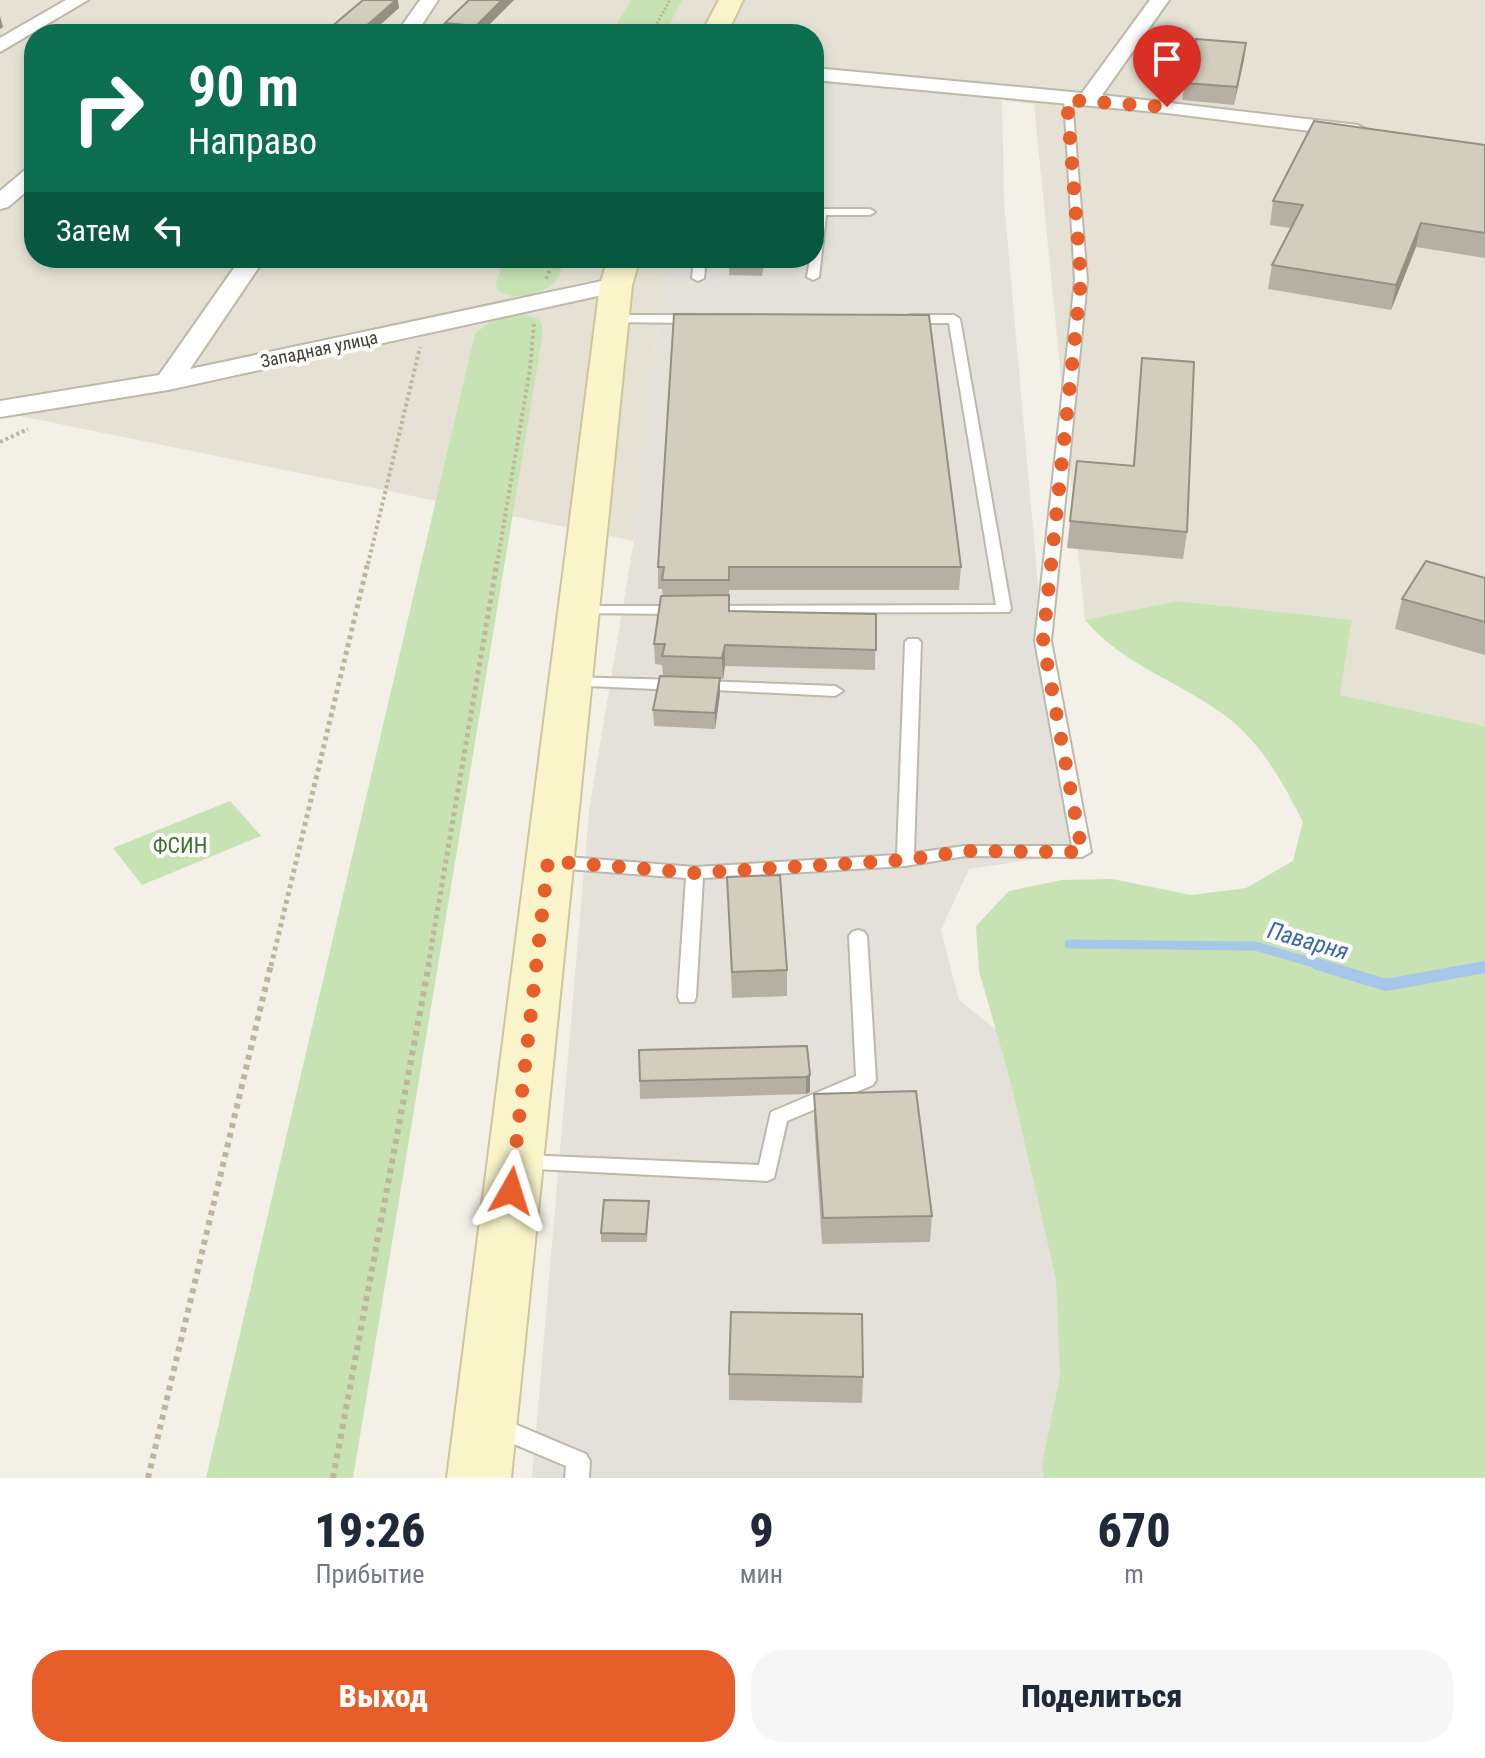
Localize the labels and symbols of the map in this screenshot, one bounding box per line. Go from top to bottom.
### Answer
pin [1133,25,1201,107]
street label: Западная улица [258,326,380,372]
park label: ФСИН [153,833,207,858]
water label: Паварня [1264,916,1352,966]
position arrow [469,1149,553,1233]

